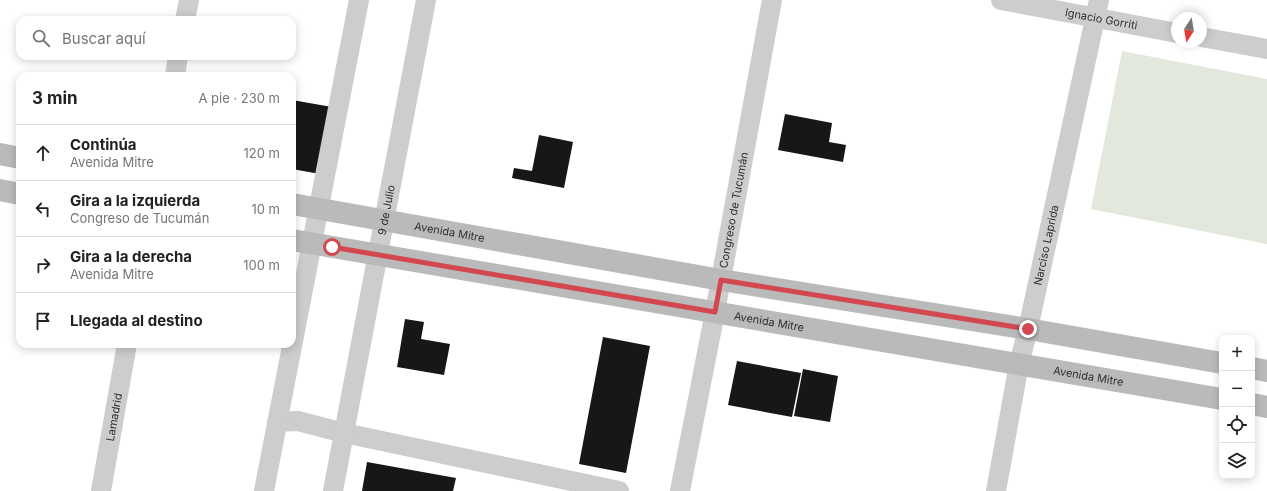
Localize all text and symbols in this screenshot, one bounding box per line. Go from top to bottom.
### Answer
street label: Ignacio Gorriti [1064,5,1139,32]
north arrow [1171,12,1207,48]
search box [16,16,296,60]
icon: search [30,27,52,49]
text: Buscar aquí [62,29,146,48]
text: 3 min [32,88,78,108]
text: A pie · 230 m [198,90,280,106]
text: Continúa [70,135,137,154]
icon: ahead [32,142,54,164]
text: 120 m [244,145,280,161]
street label: Congreso de Tucumán [716,151,751,269]
text: Avenida Mitre [70,154,154,170]
street label: 9 de Julio [375,183,398,236]
text: Gira a la izquierda [70,191,200,210]
icon: left [32,198,54,220]
text: 10 m [251,201,280,217]
street label: Narciso Laprida [1031,204,1062,287]
text: Congreso de Tucumán [70,210,209,226]
street label: Avenida Mitre [413,219,486,245]
route start [323,238,341,256]
text: Gira a la derecha [70,247,192,266]
icon: right [32,254,54,276]
text: 100 m [243,257,280,273]
text: Avenida Mitre [70,266,154,282]
street label: Avenida Mitre [733,309,805,334]
icon: arrive [32,310,54,332]
text: Llegada al destino [70,311,203,330]
route end [1019,320,1037,338]
map controls [1219,335,1255,479]
button: + [1219,335,1255,371]
street label: Avenida Mitre [1052,363,1125,389]
button: − [1219,371,1255,407]
street label: Lamadrid [103,392,125,442]
button: locate [1219,407,1255,443]
button: layers [1219,443,1255,479]

